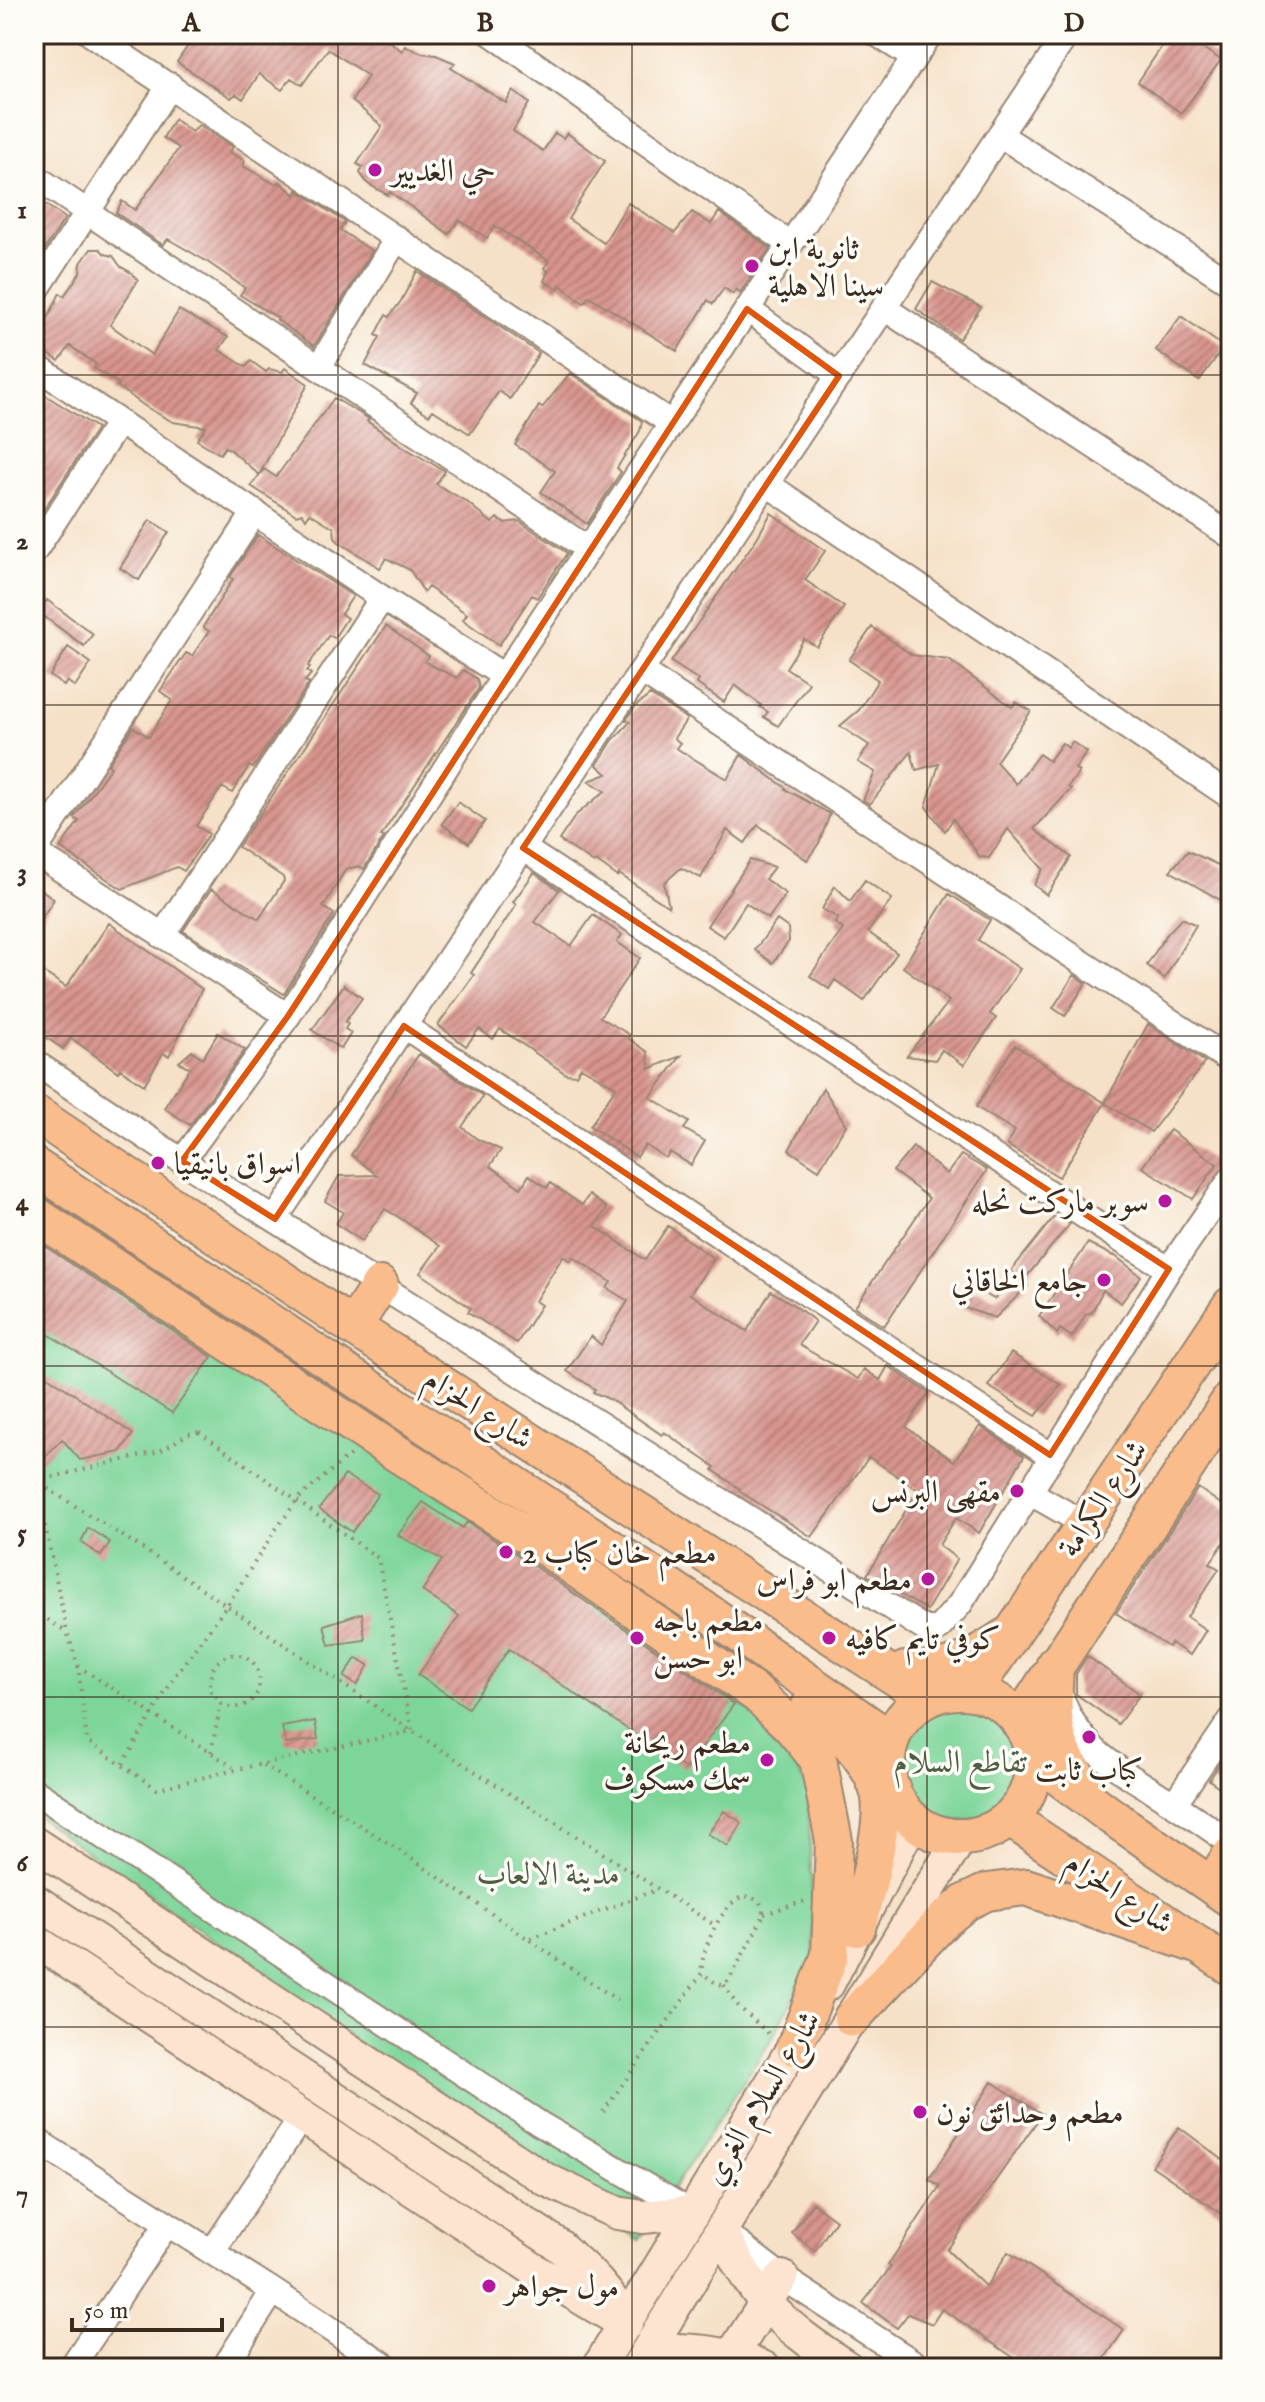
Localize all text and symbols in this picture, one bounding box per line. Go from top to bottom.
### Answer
text: A [181,7,201,40]
text: B [476,7,494,40]
text: C [771,7,790,40]
text: D [1064,7,1085,40]
place label: حي الغديير [388,152,496,196]
marker: حي الغديير [366,161,384,179]
text: 1 [17,194,27,227]
place label: ثانوية ابن سينا الاهلية [768,230,884,308]
marker: ثانوية ابن سينا الاهلية [743,257,761,275]
text: 2 [16,525,28,558]
text: 3 [17,856,27,889]
place label: اسواق بانيقيا [174,1145,301,1186]
marker: اسواق بانيقيا [149,1154,167,1172]
place label: سوبر ماركت نحله [971,1183,1149,1224]
text: 4 [16,1186,30,1219]
marker: سوبر ماركت نحله [1156,1192,1174,1210]
place label: جامع الخاقاني [951,1262,1088,1309]
marker: جامع الخاقاني [1095,1271,1113,1289]
street label: شارع الحزام [413,1360,540,1465]
street label: شارع الكرامة [1050,1433,1162,1569]
place label: مقهى البرنس [870,1473,1001,1514]
marker: مقهى البرنس [1008,1482,1026,1500]
text: 5 [17,1517,27,1550]
place label: مطعم خان كباب 2 [522,1534,717,1582]
marker: مطعم خان كباب 2 [497,1543,515,1561]
place label: مطعم ابو فراس [756,1561,912,1609]
marker: مطعم ابو فراس [919,1570,937,1588]
place label: مطعم باجه ابو حسن [653,1602,763,1680]
place label: كوفي تايم كافيه [845,1620,1000,1666]
marker: مطعم باجه ابو حسن [628,1629,646,1647]
marker: كوفي تايم كافيه [820,1629,838,1647]
place label: مطعم ريحانة سمك مسكوف [603,1724,751,1802]
marker: كباب ثابت [1080,1728,1098,1746]
park label: تقاطع السلام [893,1743,1028,1790]
marker: مطعم ريحانة سمك مسكوف [758,1751,776,1769]
place label: كباب ثابت [1035,1751,1143,1792]
street label: شارع الحزام [1054,1843,1181,1949]
text: 6 [17,1847,29,1880]
park label: مدينة الالعاب [476,1855,620,1896]
street label: شارع السلام الغري [695,2004,836,2196]
place label: مطعم وحدائق نون [936,2094,1124,2142]
marker: مطعم وحدائق نون [911,2103,929,2121]
text: 7 [16,2178,28,2211]
place label: مول جواهر [502,2268,619,2309]
marker: مول جواهر [480,2277,498,2295]
scale bar [72,2282,222,2332]
text: 50 m [84,2296,128,2327]

